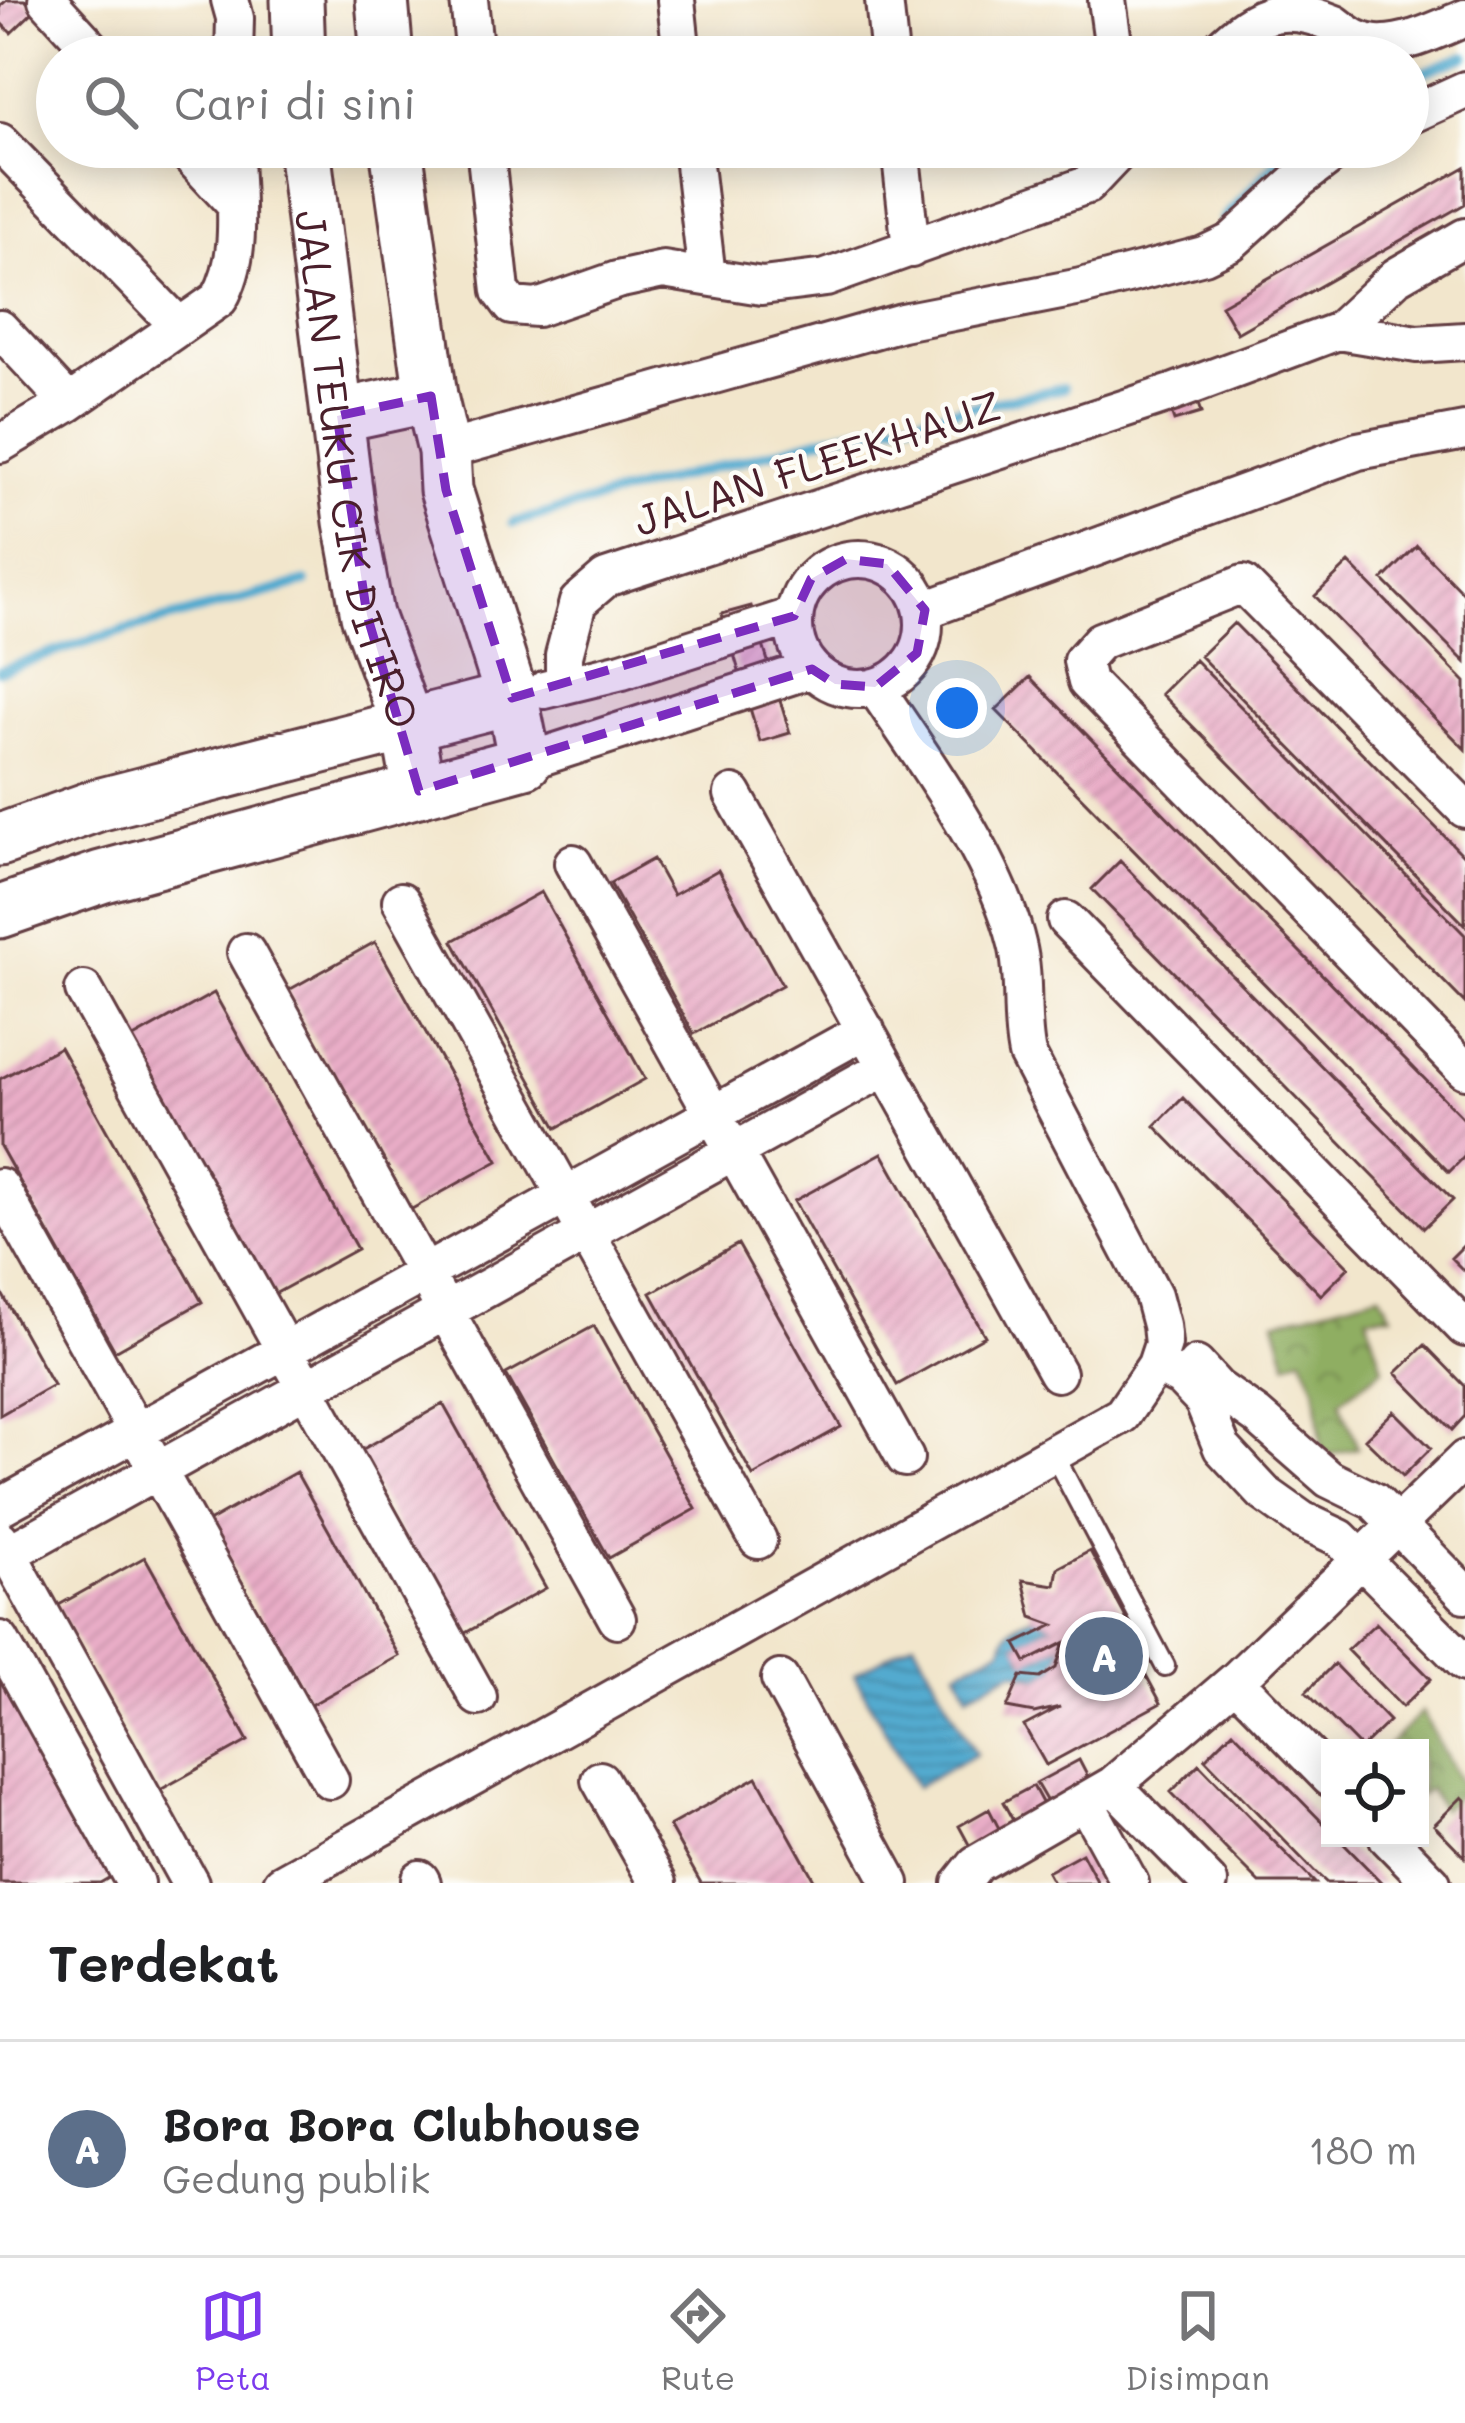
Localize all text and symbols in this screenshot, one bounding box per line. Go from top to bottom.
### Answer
search box [36,36,1429,168]
icon: search [78,69,144,135]
text: Cari di sini [174,73,416,131]
street label: JALAN TEUKU CIK DITIRO [284,207,433,735]
street label: JALAN FLEEKHAUZ [627,377,1007,547]
your location [927,678,987,738]
pin: A [1065,1611,1143,1701]
map controls [1321,1739,1429,1847]
button: locate [1321,1739,1429,1847]
text: Terdekat [48,1928,279,1995]
text: Bora Bora Clubhouse [162,2094,641,2152]
text: A [73,2123,101,2174]
text: 180 m [1308,2123,1417,2174]
text: Gedung publik [162,2152,430,2203]
tab: Peta [195,2283,271,2398]
tab: Rute [661,2283,735,2398]
tab: Disimpan [1125,2283,1270,2398]

